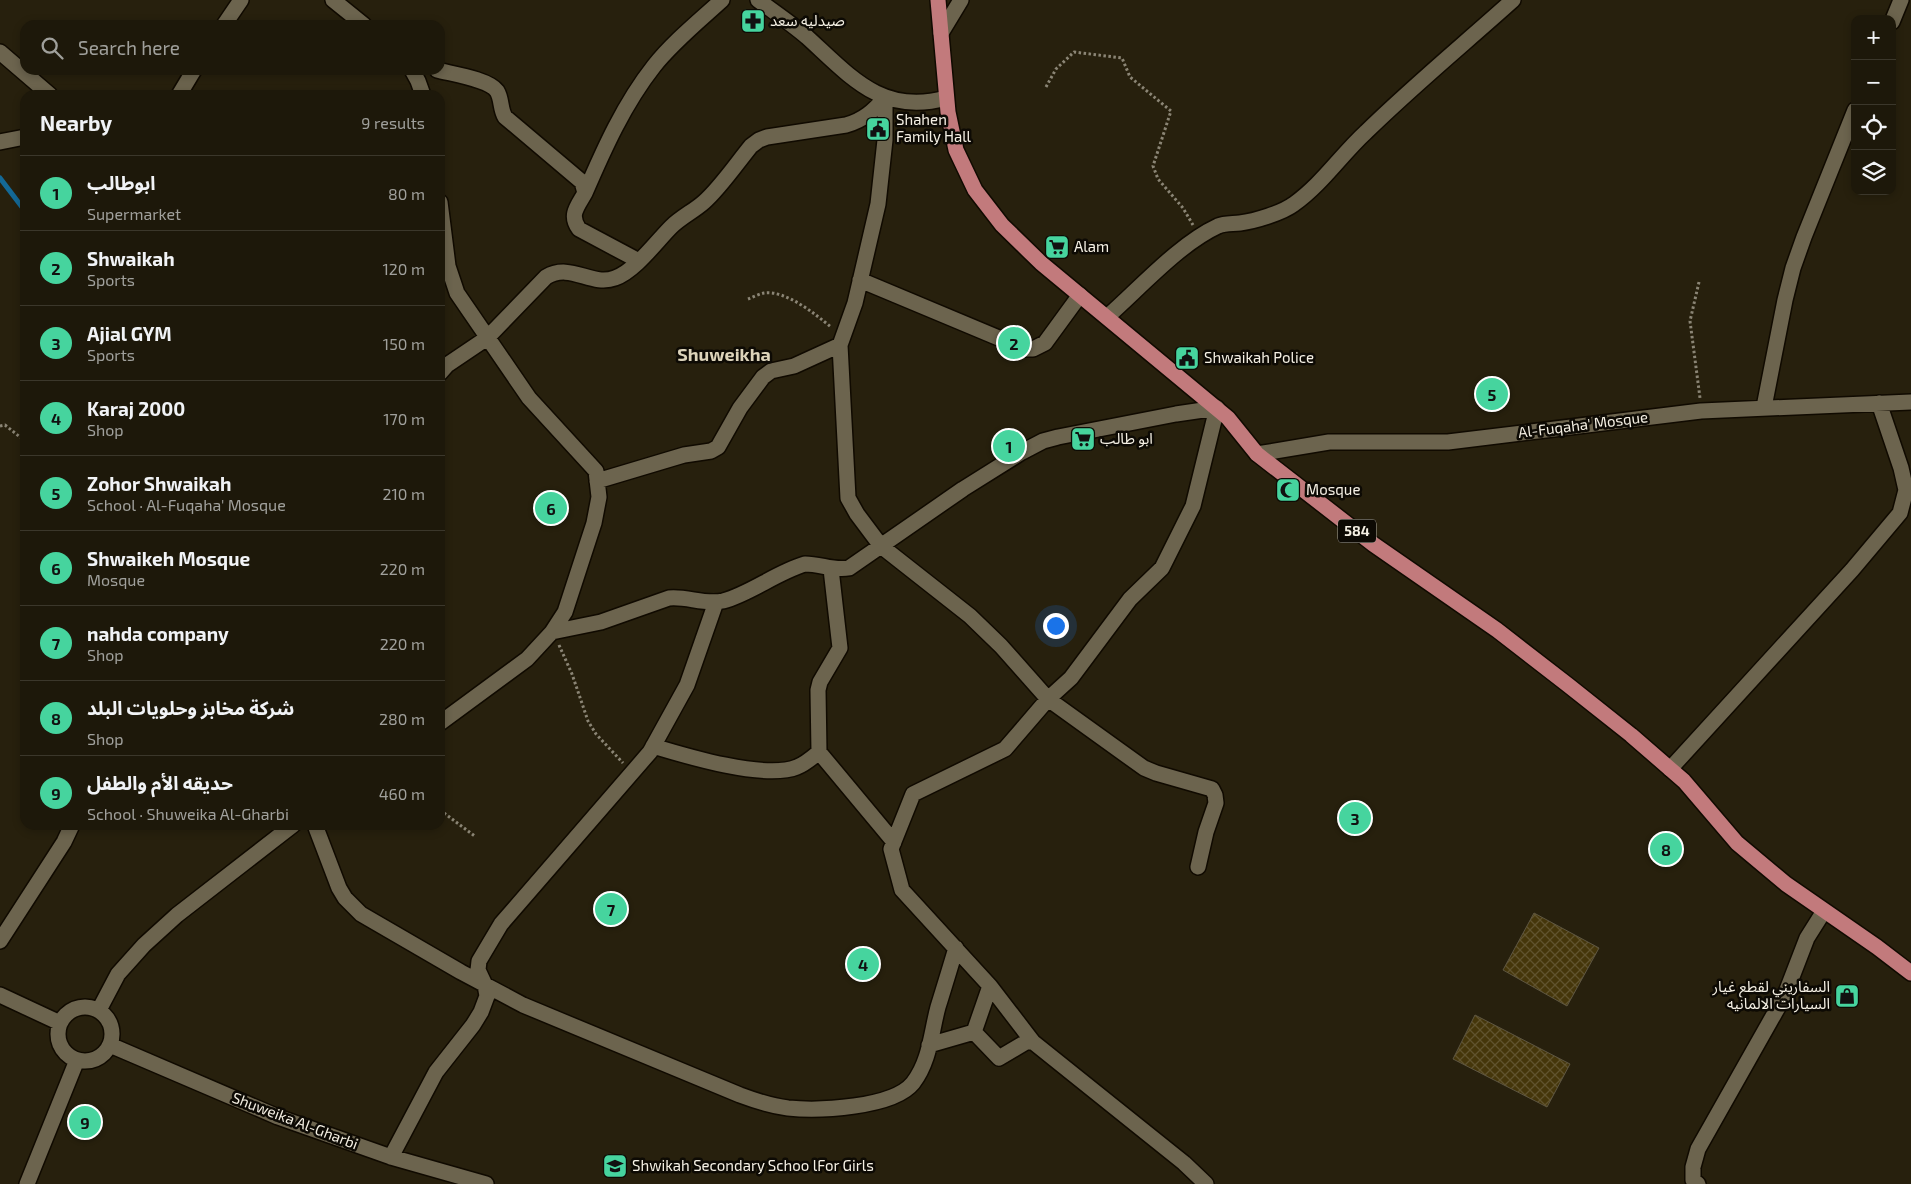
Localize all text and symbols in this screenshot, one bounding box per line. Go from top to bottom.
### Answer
pharmacy icon: صيدليه سعد [740,8,766,34]
place label: صيدليه سعد [770,11,845,29]
map controls [1851,15,1896,195]
button: + [1851,15,1896,60]
search box [20,20,445,75]
icon: search [38,34,66,62]
text: Search here [78,36,180,59]
button: − [1851,60,1896,105]
button: locate [1851,105,1896,150]
text: Nearby [40,110,112,135]
place label: Shahen Family Hall [896,110,972,145]
text: 9 results [361,113,425,132]
public building icon: Shahen Family Hall [865,116,891,142]
button: layers [1851,150,1896,195]
text: ابوطالب [87,171,156,194]
text: 1 [53,184,59,203]
text: 80 m [388,184,425,203]
text: Supermarket [87,204,181,223]
supermarket icon: Alam [1044,234,1070,260]
place label: Alam [1074,237,1109,255]
text: Shwaikah [87,247,175,270]
text: 2 [51,259,61,278]
text: 120 m [382,259,425,278]
text: Sports [87,270,135,289]
text: Ajial GYM [87,322,172,345]
pin: 2 [998,324,1030,362]
text: 3 [51,334,61,353]
text: 150 m [383,334,425,353]
district label: Shuweikha [677,343,771,365]
text: Sports [87,345,135,364]
public building icon: Shwaikah Police [1174,345,1200,371]
place label: Shwaikah Police [1204,348,1314,366]
pin: 5 [1476,375,1508,413]
text: Karaj 2000 [87,397,185,420]
street label: Al-Fuqaha' Mosque [1517,407,1649,441]
text: 4 [51,409,61,428]
text: 170 m [383,409,425,428]
text: Shop [87,420,124,439]
supermarket icon: ابو طالب [1070,426,1096,452]
pin: 1 [993,427,1025,465]
place label: ابو طالب [1100,429,1153,448]
text: Zohor Shwaikah [87,472,231,495]
mosque icon: Mosque [1275,477,1301,503]
place label: Mosque [1306,480,1360,498]
text: 5 [52,484,60,503]
text: 210 m [382,484,425,503]
pin: 6 [535,489,567,527]
text: School · Al-Fuqaha' Mosque [87,495,286,514]
road number: 584 [1338,520,1376,542]
text: Shwaikeh Mosque [87,547,250,570]
text: 6 [51,559,61,578]
text: 220 m [380,559,425,578]
text: Mosque [87,570,145,589]
your location [1043,613,1069,639]
text: nahda company [87,622,229,645]
text: 7 [52,634,60,653]
text: 220 m [380,634,425,653]
text: Shop [87,645,124,664]
text: شركة مخابز وحلويات البلد [87,696,294,719]
text: 8 [51,709,61,728]
text: 280 m [379,709,425,728]
text: Shop [87,729,124,748]
text: حديقه الأم والطفل [87,771,233,794]
text: 9 [51,784,61,803]
text: 460 m [379,784,425,803]
pin: 3 [1339,799,1371,837]
text: School · Shuweika Al-Gharbi [87,804,289,823]
pin: 8 [1650,830,1682,868]
pin: 7 [595,890,627,928]
pin: 4 [847,945,879,983]
place label: السفاريني لقطع غيار السيارات الالمانيه [1712,977,1830,1013]
shop icon: السفاريني لقطع غيار السيارات الالمانيه [1834,983,1860,1009]
street label: Shuweika Al-Gharbi [230,1088,361,1152]
pin: 9 [69,1103,101,1141]
school or university icon: Shwikah Secondary Schoo lFor Girls [602,1153,628,1179]
place label: Shwikah Secondary Schoo lFor Girls [632,1156,874,1174]

